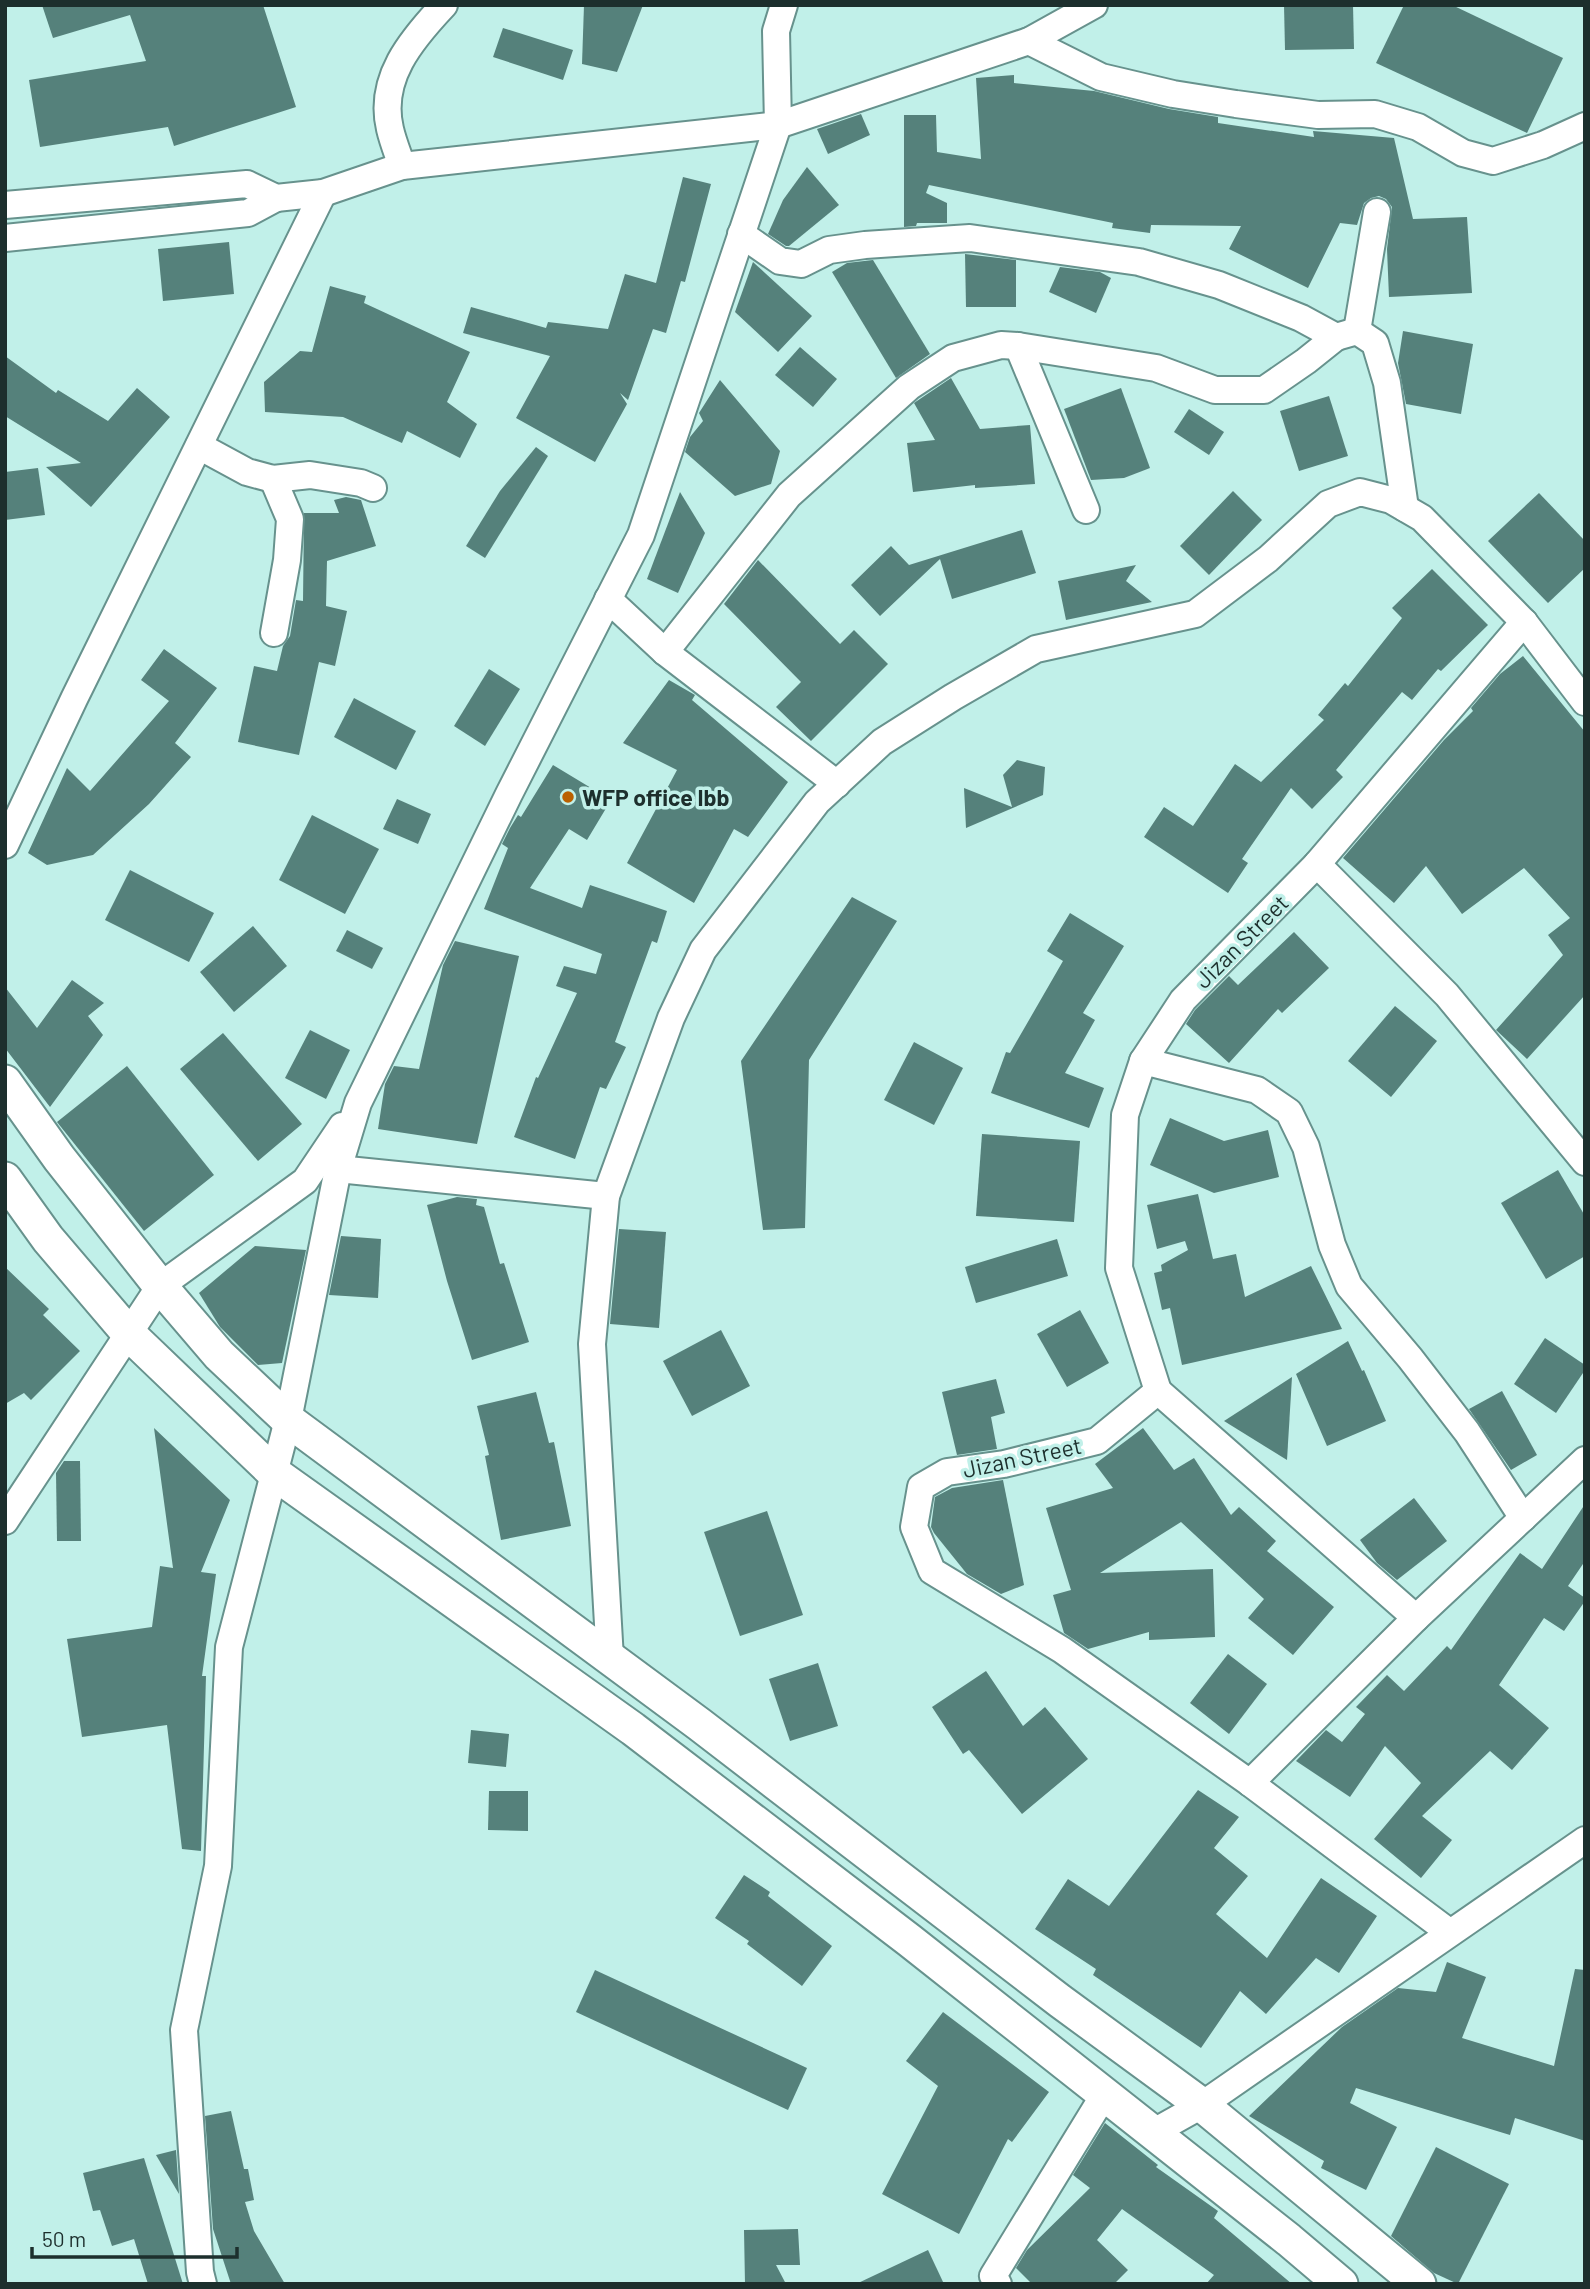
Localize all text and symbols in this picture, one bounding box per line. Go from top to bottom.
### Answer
place label: WFP office Ibb [582,783,730,811]
marker: WFP office Ibb [560,789,576,805]
street label: Jizan Street [1188,888,1294,994]
street label: Jizan Street [960,1431,1084,1483]
scale bar [32,2216,236,2260]
text: 50 m [42,2226,86,2251]

